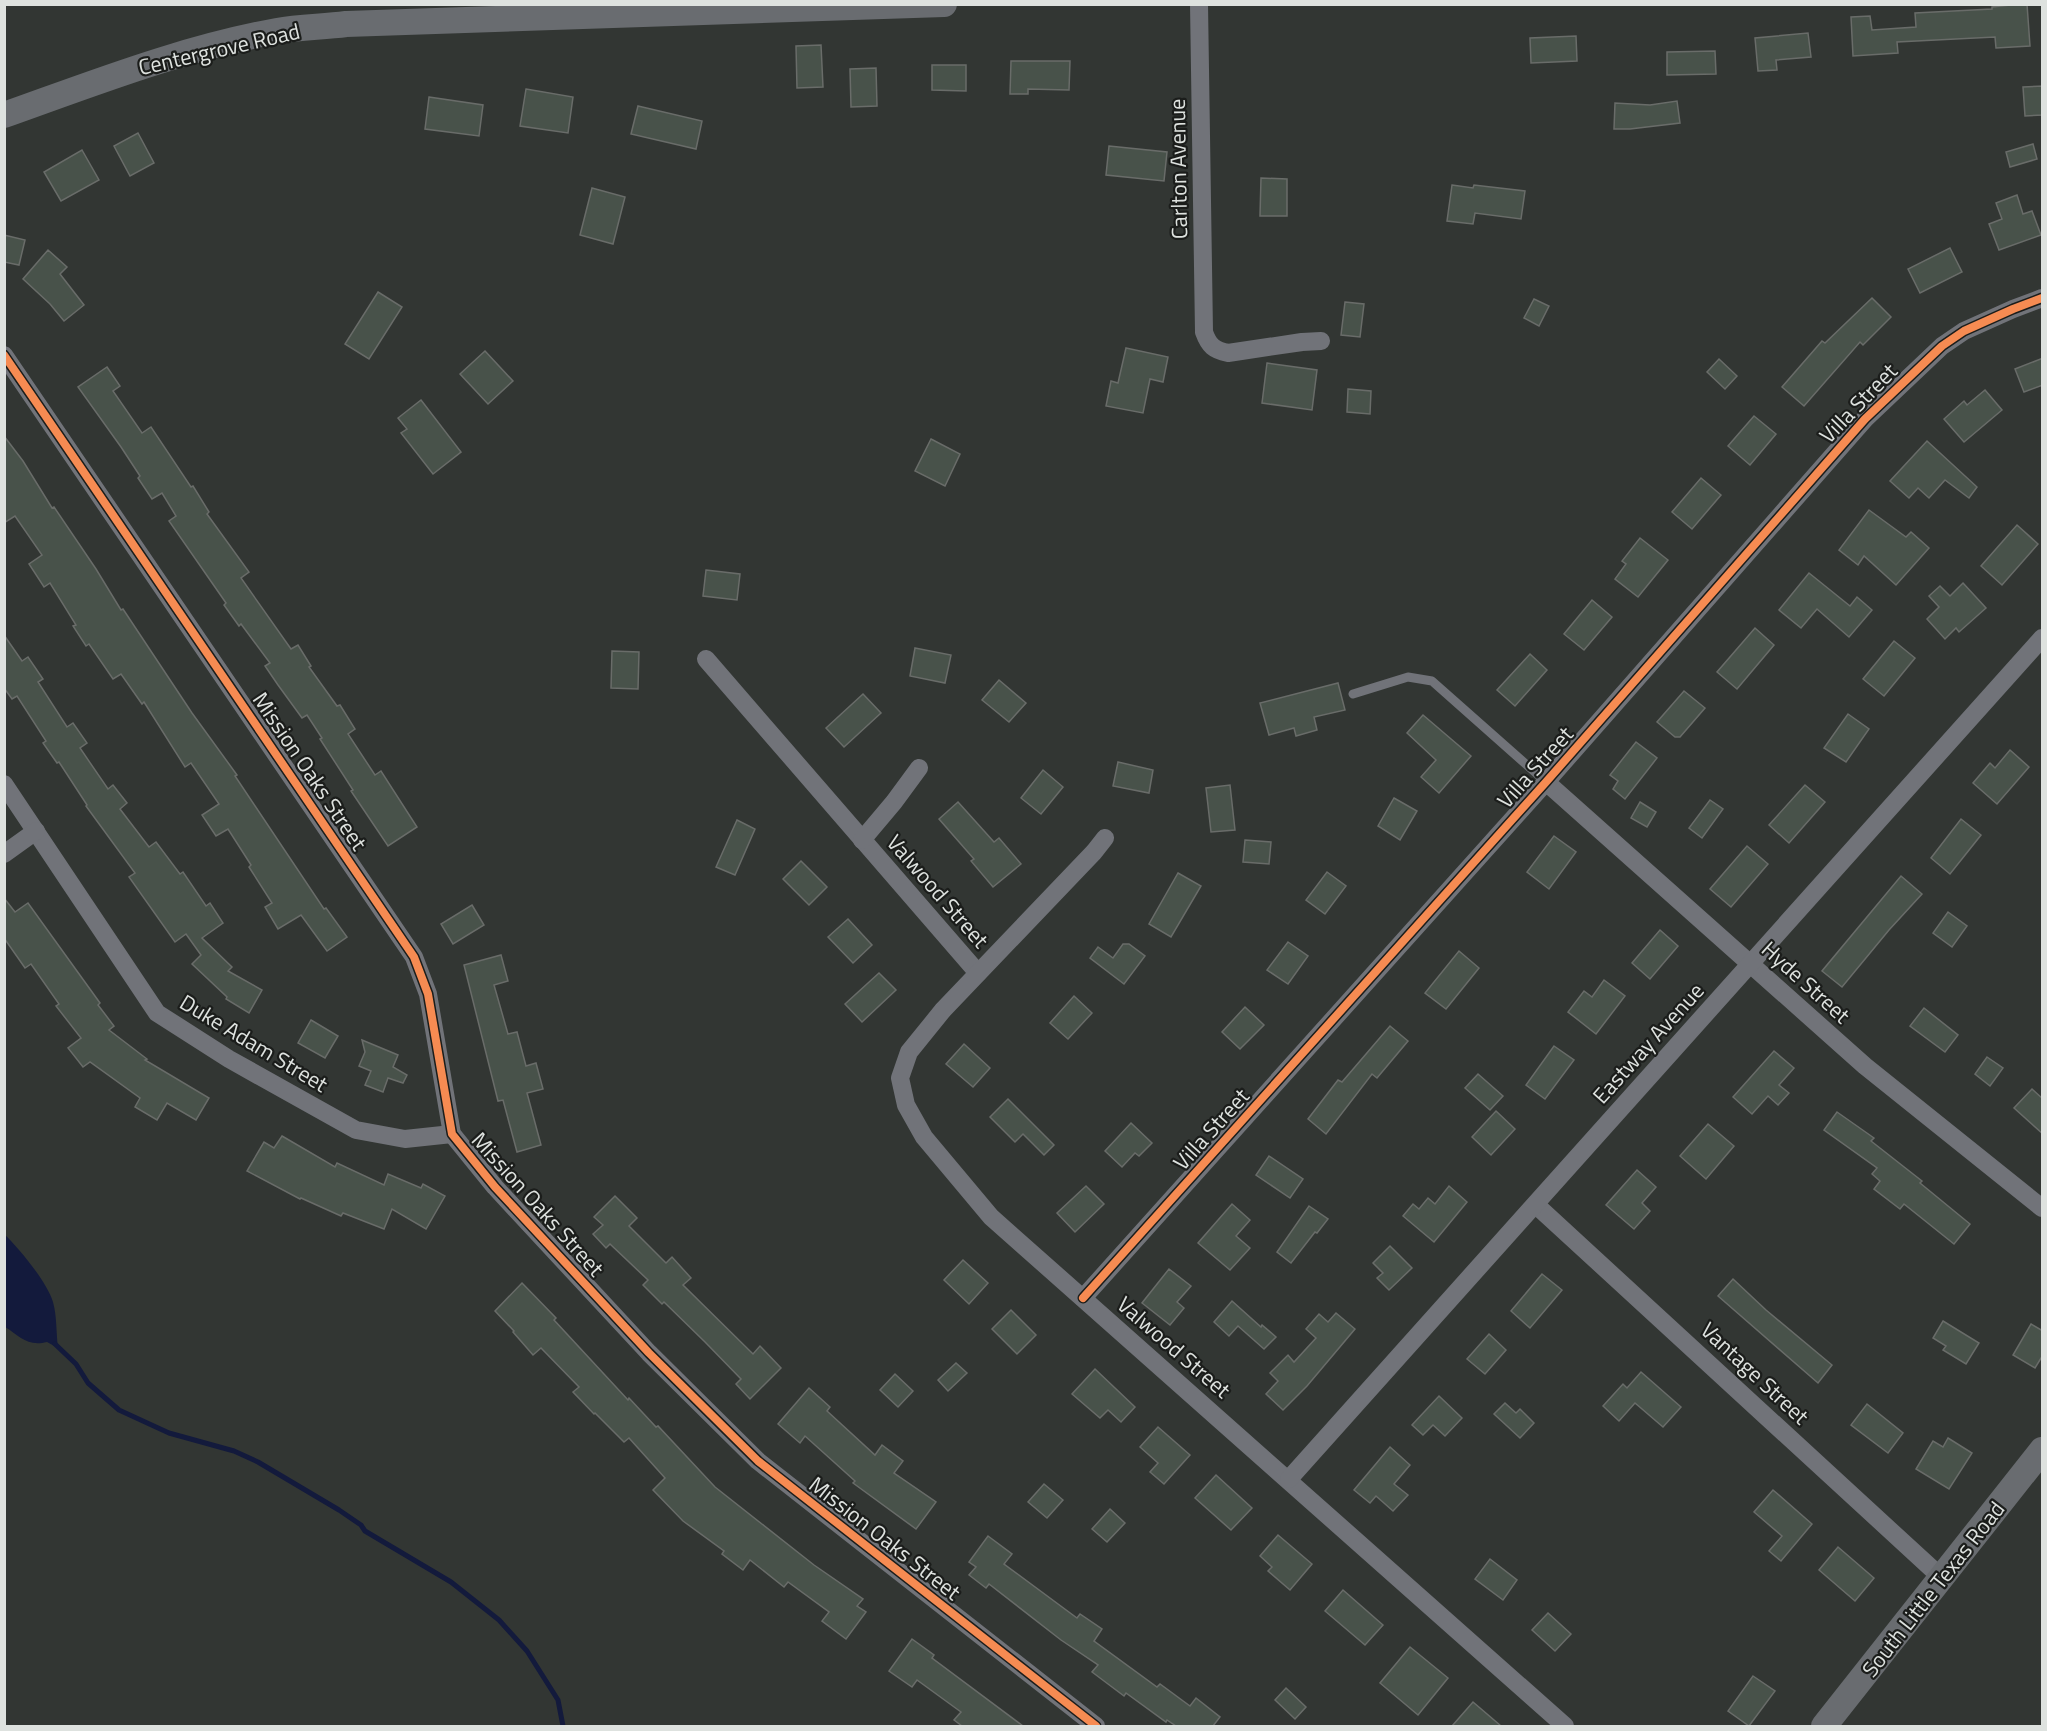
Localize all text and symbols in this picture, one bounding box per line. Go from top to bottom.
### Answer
street label: Centergrove Road [135,14,303,84]
street label: Carlton Avenue [1160,98,1196,240]
street label: Villa Street [1811,355,1905,451]
street label: Mission Oaks Street [244,685,376,857]
street label: Villa Street [1489,718,1581,816]
street label: Valwood Street [879,826,997,956]
street label: Hyde Street [1754,933,1858,1031]
street label: Eastway Avenue [1584,975,1712,1111]
street label: Duke Adam Street [173,985,335,1101]
street label: Villa Street [1165,1080,1257,1178]
street label: Mission Oaks Street [464,1124,613,1284]
street label: Valwood Street [1109,1288,1239,1406]
street label: Vantage Street [1693,1314,1817,1433]
street label: Mission Oaks Street [802,1468,968,1608]
street label: South Little Texas Road [1853,1494,2013,1684]

